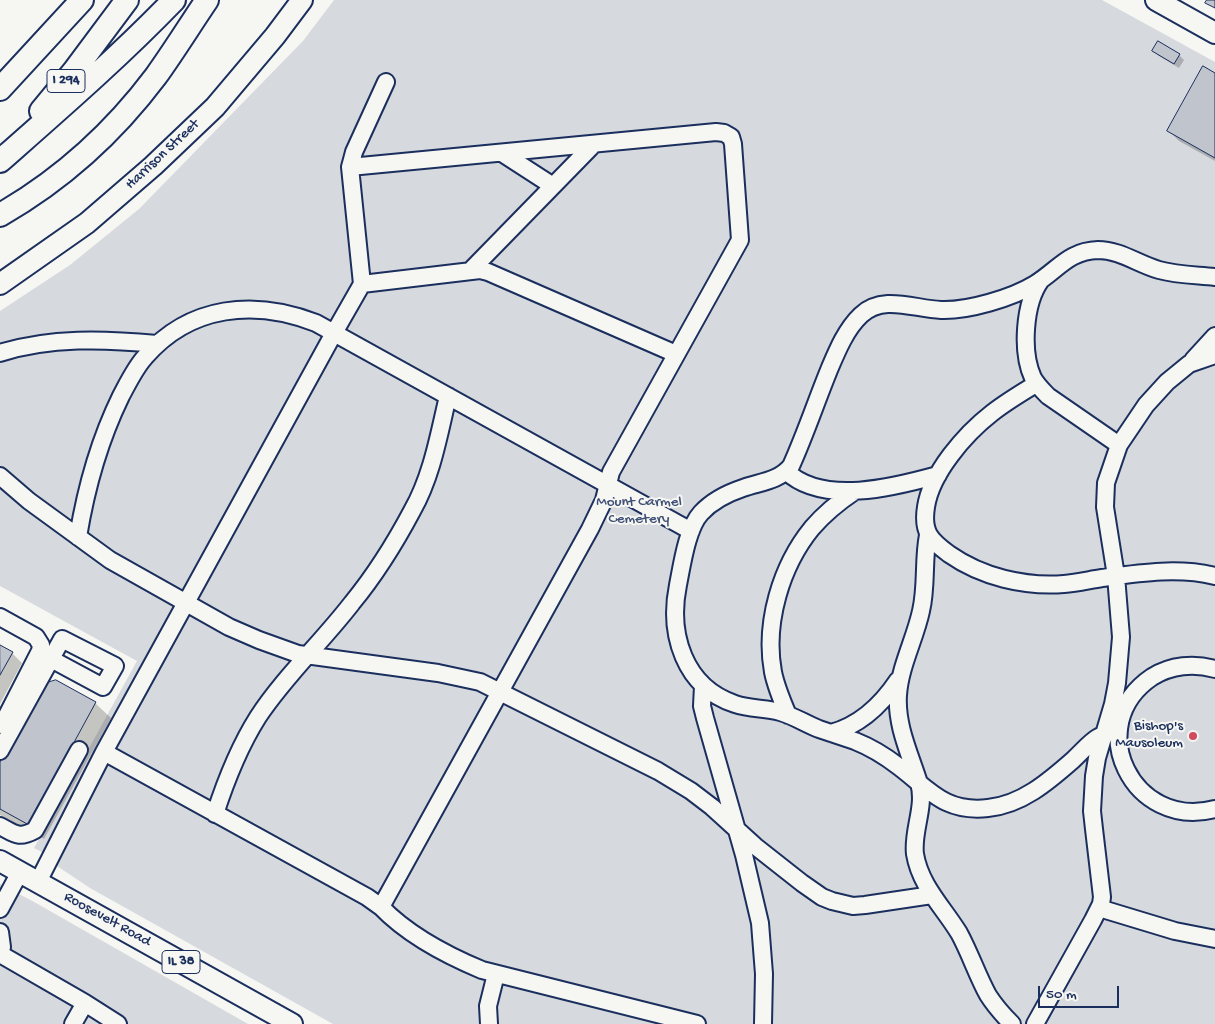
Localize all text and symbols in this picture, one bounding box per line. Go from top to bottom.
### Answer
road number: I 294 [47,70,85,92]
street label: Harrison Street [122,116,204,194]
park label: Mount Carmel Cemetery [596,494,682,529]
place label: Bishop's Mausoleum [1115,718,1183,753]
marker: Bishop's Mausoleum [1187,730,1199,742]
street label: Roosevelt Road [60,889,154,951]
road number: IL 38 [162,950,200,974]
scale bar [1040,976,1121,1008]
text: 50 m [1046,986,1077,1004]

